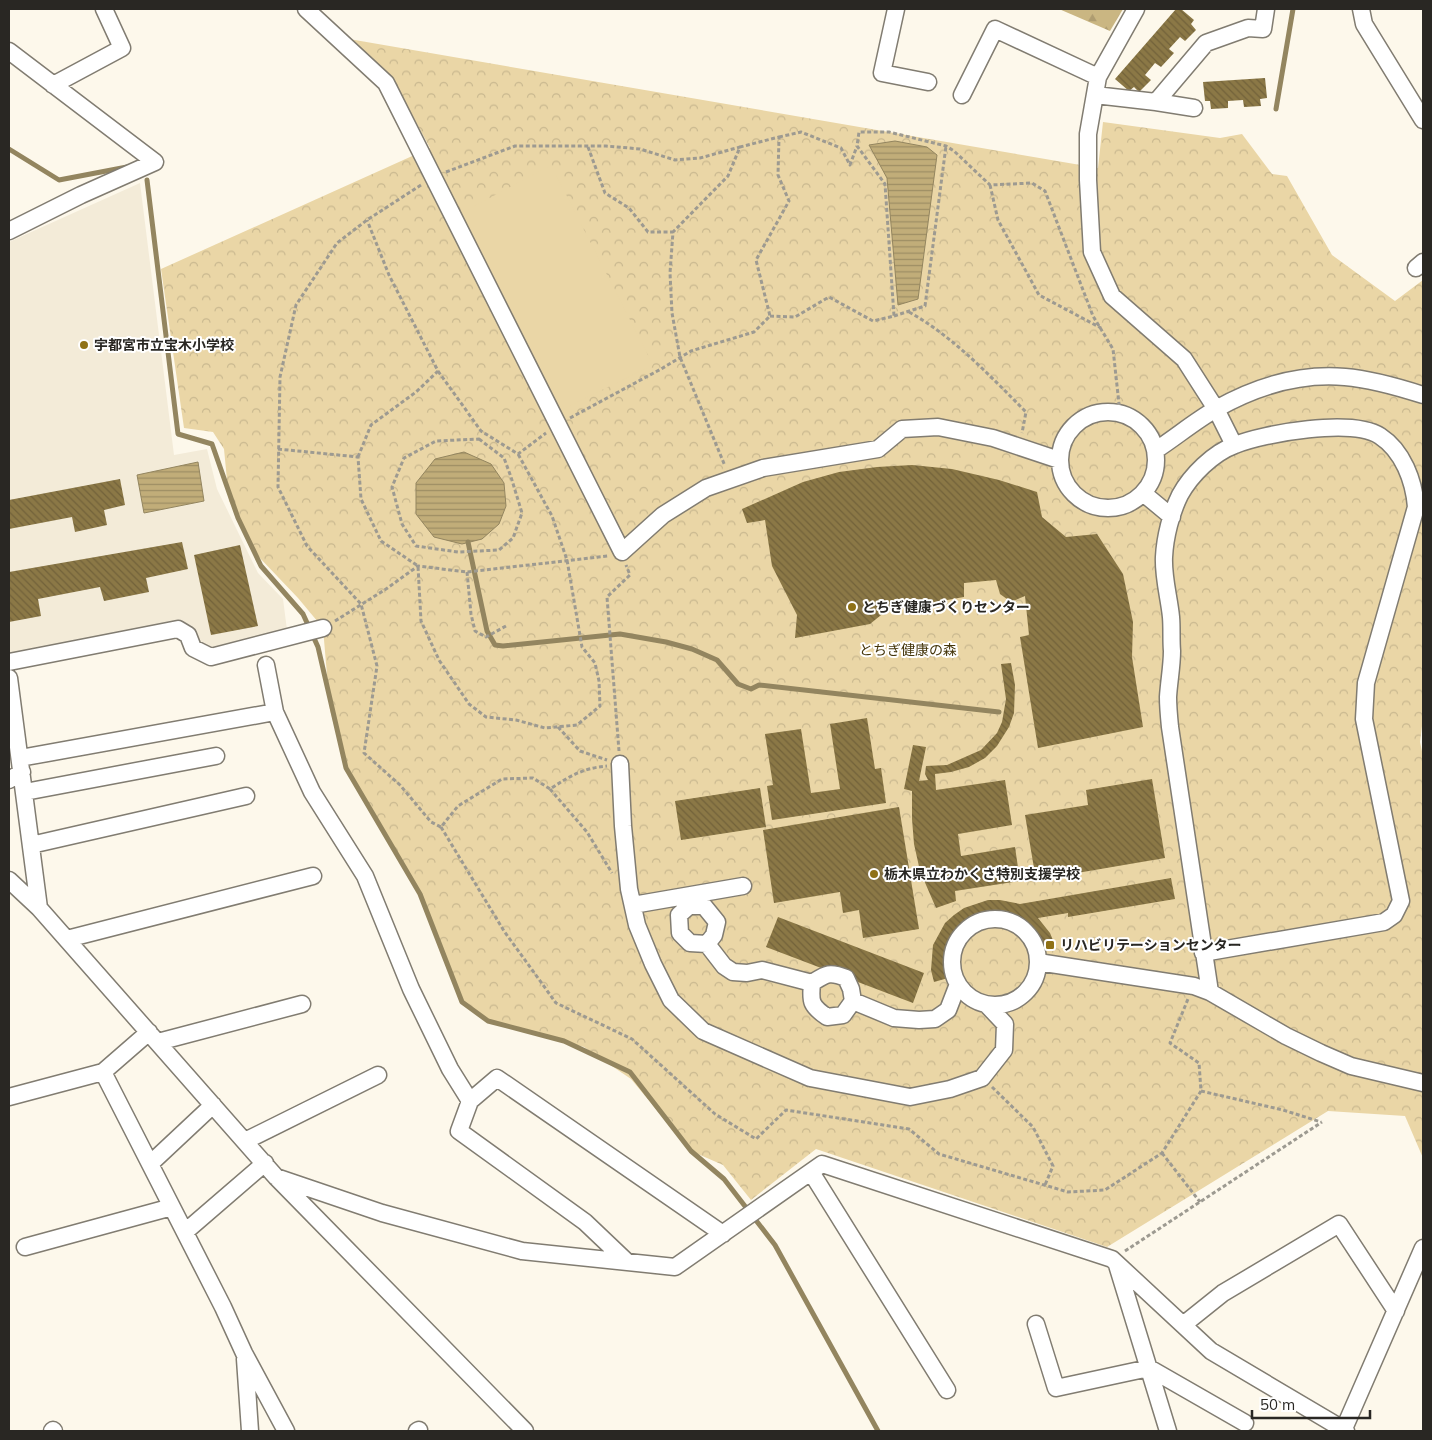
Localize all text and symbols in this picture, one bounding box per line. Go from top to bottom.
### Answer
place label: 宇都宮市立宝木小学校 [94,336,234,354]
marker: 宇都宮市立宝木小学校 [78,339,90,351]
place label: とちぎ健康づくりセンター [862,598,1030,616]
marker: とちぎ健康づくりセンター [846,601,858,613]
park label: とちぎ健康の森 [859,641,957,659]
place label: 栃木県立わかくさ特別支援学校 [884,865,1080,883]
marker: 栃木県立わかくさ特別支援学校 [868,868,880,880]
place label: リハビリテーションセンター [1060,936,1242,954]
marker: リハビリテーションセンター [1044,939,1056,951]
scale bar [1252,1388,1370,1420]
text: 50 m [1260,1395,1295,1414]

